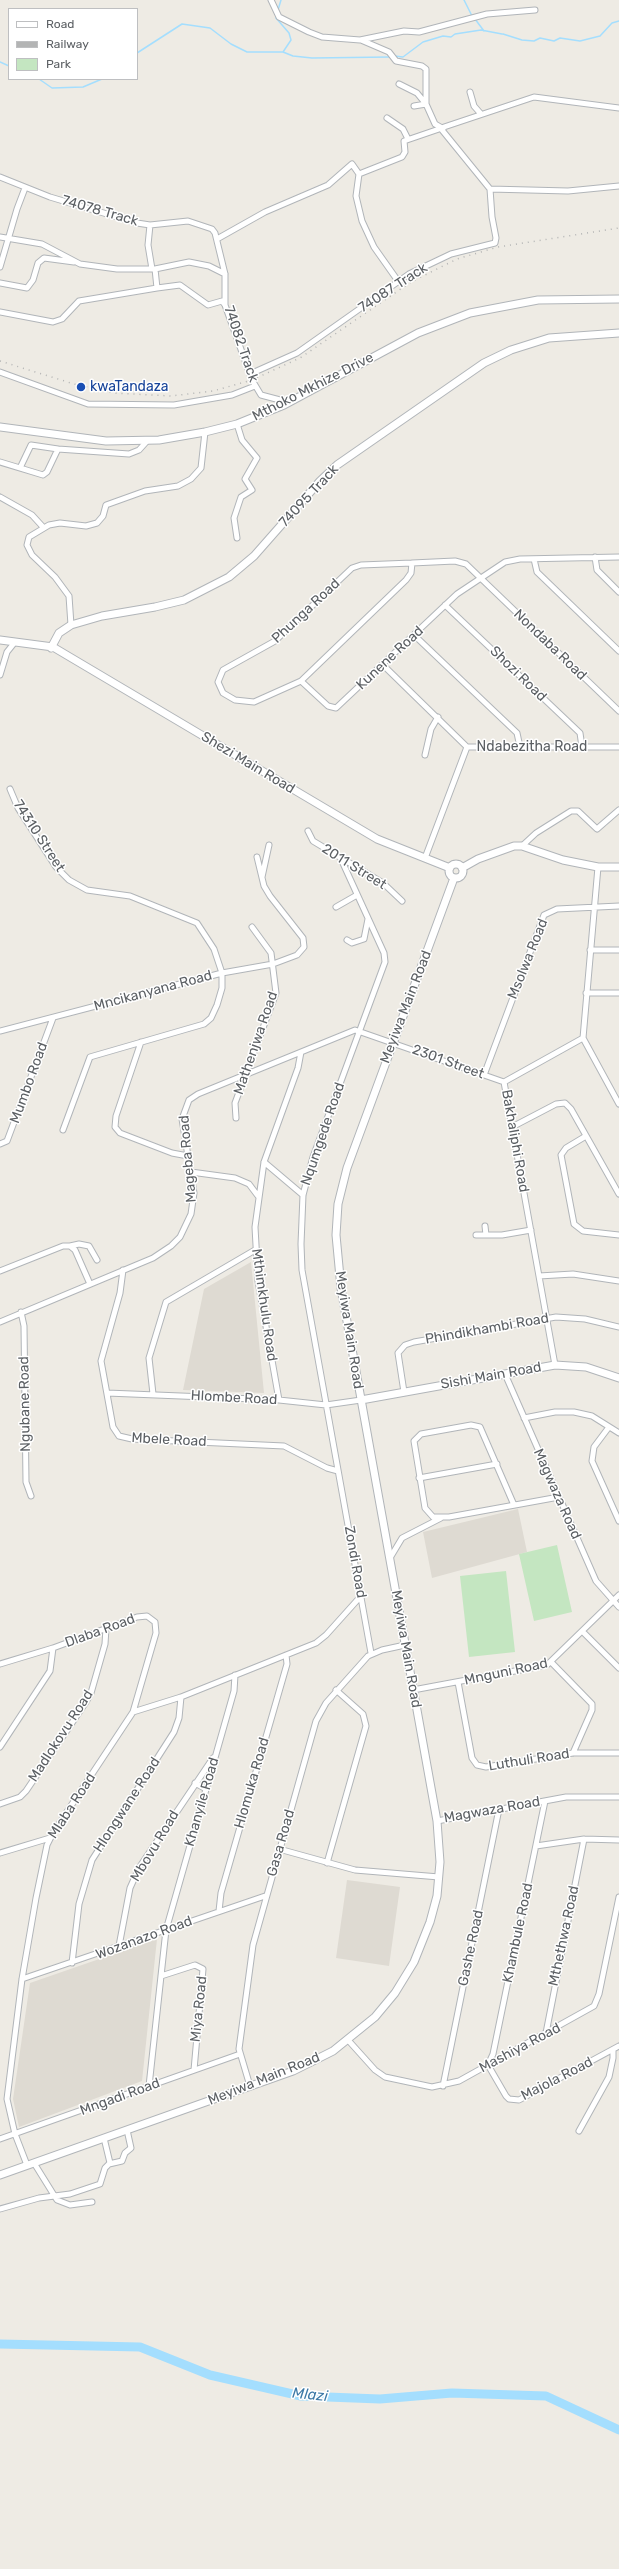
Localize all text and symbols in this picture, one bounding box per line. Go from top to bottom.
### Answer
legend [8,8,138,80]
text: Road [46,17,74,31]
text: Railway [46,37,89,51]
text: Park [46,57,71,71]
street label: 74078 Track [60,192,140,230]
street label: 74087 Track [355,260,431,316]
street label: 74082 Track [220,304,262,384]
street label: Mthoko Mkhize Drive [250,349,376,425]
place label: kwaTandaza [90,379,169,395]
marker: kwaTandaza [75,381,87,393]
street label: 74095 Track [276,461,342,531]
street label: Phunga Road [268,575,344,647]
street label: Nondaba Road [510,606,590,684]
street label: Kunene Road [353,623,427,693]
street label: Shozi Road [486,643,550,705]
street label: Shezi Main Road [198,728,298,798]
street label: Ndabezitha Road [477,739,587,755]
street label: 74310 Street [10,797,68,875]
street label: 2011 Street [319,841,389,893]
street label: Msolwa Road [504,916,552,1002]
street label: Meyiwa Main Road [377,948,435,1066]
street label: Mncikanyana Road [92,967,214,1015]
street label: Mathenjwa Road [230,989,282,1097]
street label: Mumbo Road [7,1040,51,1126]
street label: 2301 Street [410,1041,486,1083]
street label: Nqumgede Road [297,1080,349,1188]
street label: Bakhaliphi Road [498,1088,532,1194]
street label: Mageba Road [176,1115,200,1203]
street label: Mthimkhulu Road [248,1248,280,1362]
street label: Meyiwa Main Road [331,1270,367,1390]
street label: Phindikhambi Road [424,1310,550,1348]
street label: Ngubane Road [16,1356,34,1452]
street label: Sishi Main Road [439,1359,543,1393]
street label: Hlombe Road [190,1387,278,1409]
street label: Mbele Road [131,1430,207,1450]
street label: Magwaza Road [530,1446,584,1542]
street label: Zondi Road [340,1525,370,1599]
street label: Meyiwa Main Road [387,1589,425,1709]
street label: Dlaba Road [63,1611,137,1651]
street label: Mnguni Road [463,1655,549,1689]
street label: Madlokovu Road [25,1687,97,1785]
street label: Hlomuka Road [231,1736,273,1830]
street label: Luthuli Road [487,1745,571,1775]
street label: Hlongwane Road [90,1754,164,1856]
street label: Khanyile Road [181,1756,223,1848]
street label: Mlaba Road [45,1770,99,1842]
street label: Magwaza Road [443,1793,541,1827]
street label: Mbovu Road [127,1807,183,1885]
street label: Gasa Road [263,1808,299,1878]
street label: Khambule Road [499,1882,537,1984]
street label: Mthethwa Road [545,1884,583,1988]
street label: Gashe Road [455,1908,487,1988]
street label: Wozanazo Road [93,1913,195,1963]
street label: Miya Road [187,1975,211,2043]
street label: Mashiya Road [476,2020,564,2076]
street label: Meyiwa Main Road [206,2049,322,2109]
street label: Majola Road [518,2054,596,2104]
street label: Mngadi Road [78,2075,162,2119]
water label: Mlazi [291,2384,329,2406]

